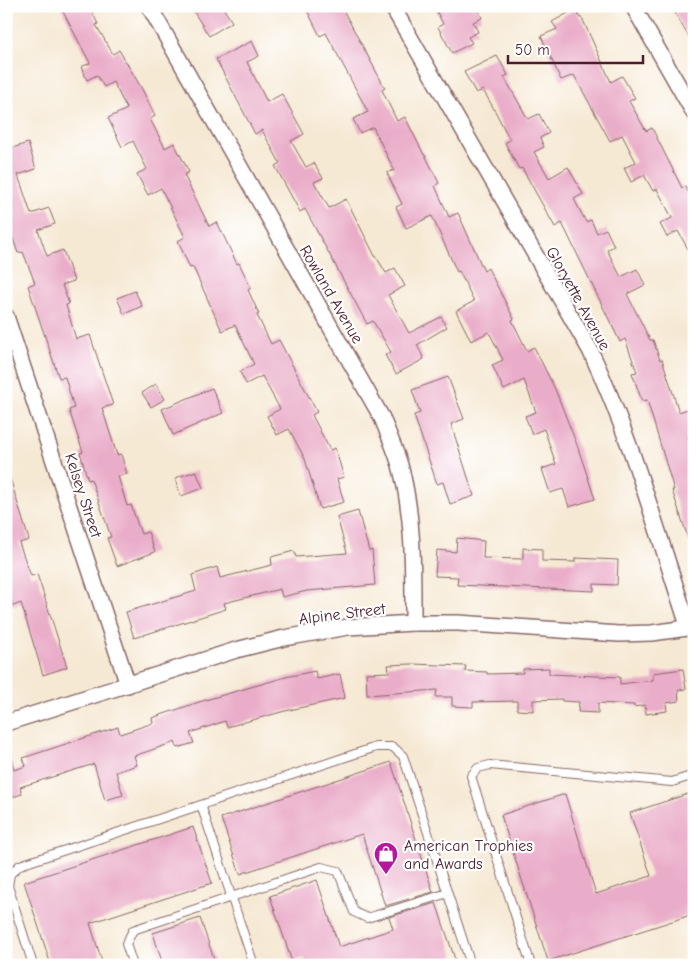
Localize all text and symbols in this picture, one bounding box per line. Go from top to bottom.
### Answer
scale bar [508,32,642,64]
text: 50 m [515,41,550,59]
street label: Rowland Avenue [296,242,367,347]
street label: Gloryette Avenue [542,244,614,353]
street label: Kelsey Street [61,451,105,540]
street label: Alpine Street [298,600,387,628]
place label: American Trophies and Awards [404,837,533,873]
shop icon: American Trophies and Awards [373,841,399,875]

